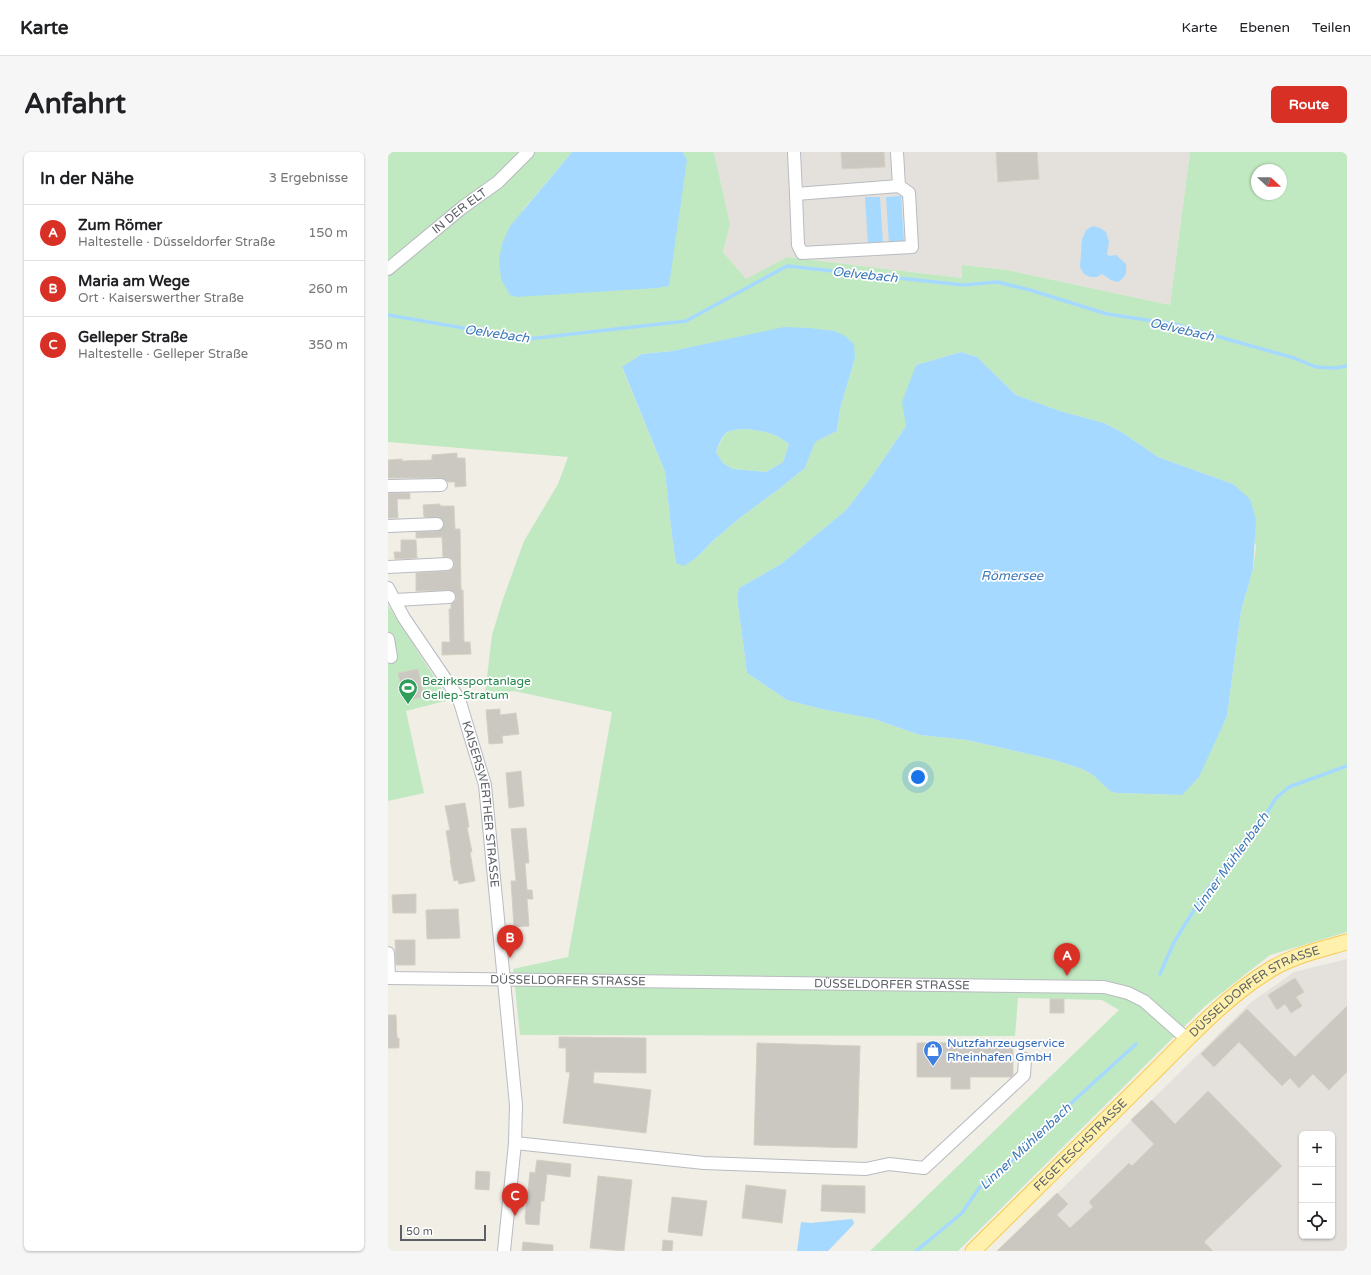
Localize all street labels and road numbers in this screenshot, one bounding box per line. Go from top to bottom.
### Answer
street label: IN DER ELT [429,185,490,237]
street label: KAISERSWERTHER STRASSE [459,719,502,889]
street label: DÜSSELDORFER STRASSE [1186,943,1322,1040]
street label: DÜSSELDORFER STRASSE [490,972,646,988]
street label: DÜSSELDORFER STRASSE [814,976,970,992]
street label: FEGETESCHSTRASSE [1031,1095,1130,1194]

